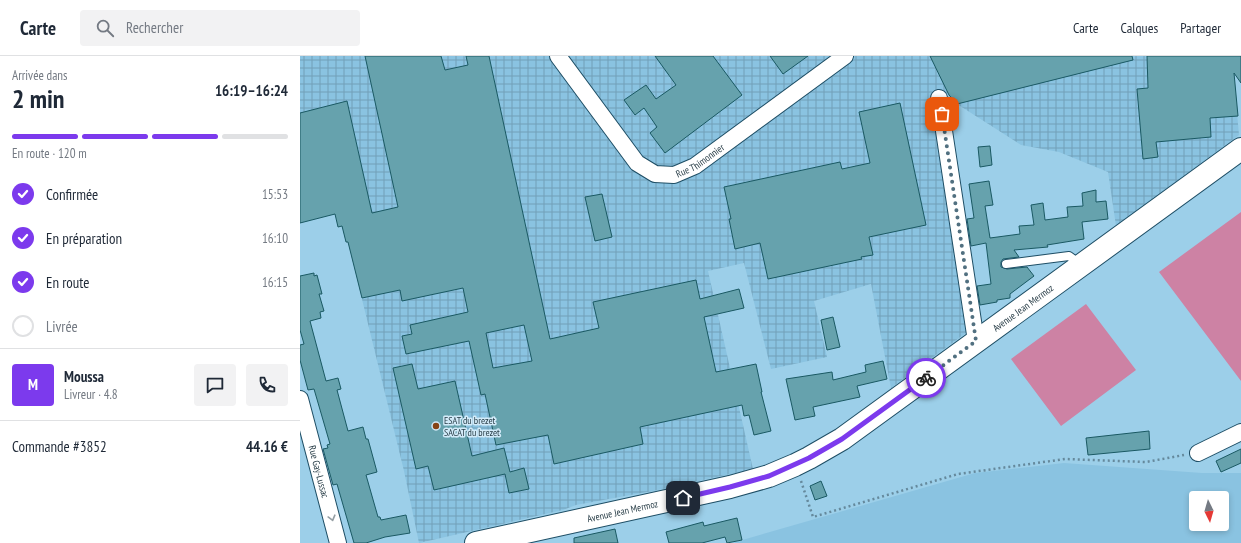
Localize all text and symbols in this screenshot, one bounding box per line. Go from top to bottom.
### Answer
search box [80,10,360,46]
text: Carte [20,16,56,40]
icon: search [94,17,116,39]
text: Rechercher [126,18,183,37]
text: Carte [1073,19,1098,37]
text: Calques [1120,19,1158,37]
text: Partager [1180,19,1221,37]
text: Arrivée dans [12,67,67,84]
text: 16:19–16:24 [215,81,288,100]
text: 2 min [12,82,65,115]
pin [925,97,959,131]
icon: bag [931,103,953,125]
street label: Rue Thimonnier [674,141,727,180]
text: En route · 120 m [12,145,87,162]
icon: check [12,183,34,205]
text: Confirmée [46,185,98,204]
text: 15:53 [262,186,288,203]
icon: check [12,227,34,249]
text: En préparation [46,229,122,248]
text: 16:10 [262,230,288,247]
icon: check [12,271,34,293]
text: En route [46,273,90,292]
text: 16:15 [262,274,288,291]
street label: Avenue Jean Mermoz [990,281,1056,335]
text: Livrée [46,317,78,336]
courier [906,358,946,398]
button: chat [194,364,236,406]
button: phone [246,364,288,406]
text: Moussa [64,367,104,386]
icon: bike [915,367,937,389]
text: M [28,375,38,394]
text: Livreur · 4.8 [64,386,118,403]
place label: ESAT du brezet SACAT du brezet [444,414,500,439]
marker: ESAT du brezet SACAT du brezet [431,421,441,431]
text: Commande #3852 [12,437,107,456]
text: 44.16 € [246,437,288,456]
street label: Rue Gay-Lussac [306,444,332,500]
pin [666,481,700,515]
icon: home [672,487,694,509]
north arrow [1189,491,1229,531]
map controls [1189,491,1229,531]
street label: Avenue Jean Mermoz [586,497,660,525]
one-way arrow [327,514,336,521]

